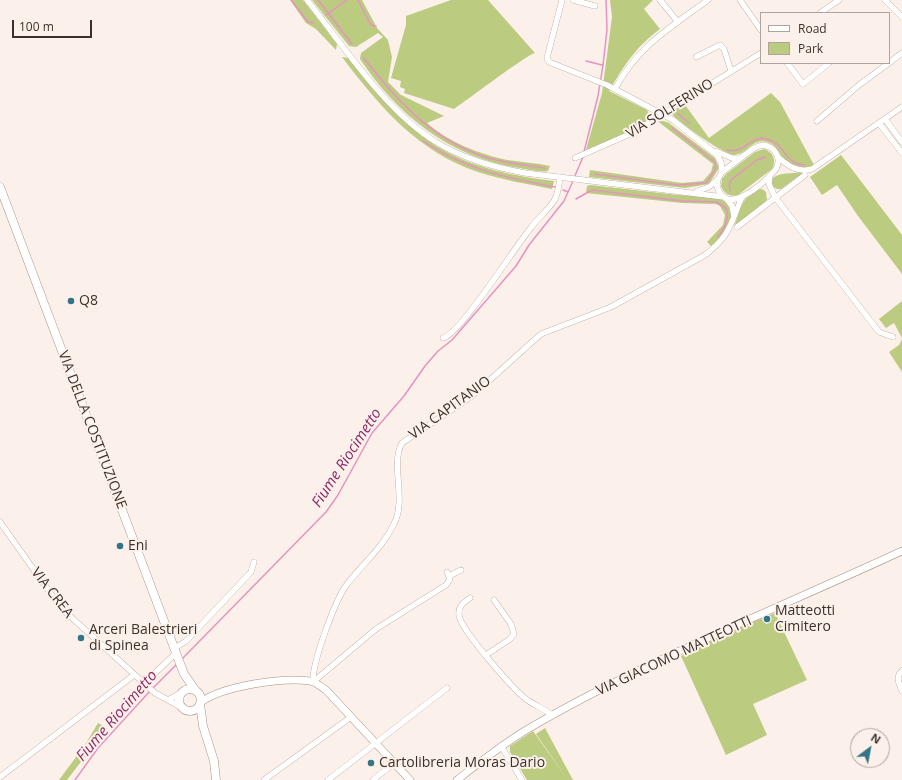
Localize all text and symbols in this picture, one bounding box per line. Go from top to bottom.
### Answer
scale bar [14,12,94,38]
legend [760,12,890,64]
text: 100 m [19,18,54,35]
text: Road [798,20,827,37]
text: Park [798,40,823,57]
street label: VIA SOLFERINO [623,75,717,143]
place label: Q8 [79,293,98,309]
marker: Q8 [66,296,76,306]
street label: VIA DELLA COSTITUZIONE [54,349,130,511]
street label: VIA CAPITANIO [406,373,494,443]
water label: Fiume Riocimetto [308,405,386,511]
place label: Eni [128,538,148,554]
marker: Eni [115,541,125,551]
street label: VIA CREA [27,565,77,621]
place label: Matteotti Cimitero [775,603,835,636]
street label: VIA GIACOMO MATTEOTTI [594,613,754,699]
marker: Matteotti Cimitero [762,614,772,624]
place label: Arceri Balestrieri di Spinea [89,622,197,654]
marker: Arceri Balestrieri di Spinea [76,633,86,643]
water label: Fiume Riocimetto [73,667,161,765]
north arrow [850,728,890,768]
text: N [868,730,884,747]
place label: Cartolibreria Moras Dario [379,755,545,771]
marker: Cartolibreria Moras Dario [366,758,376,768]

